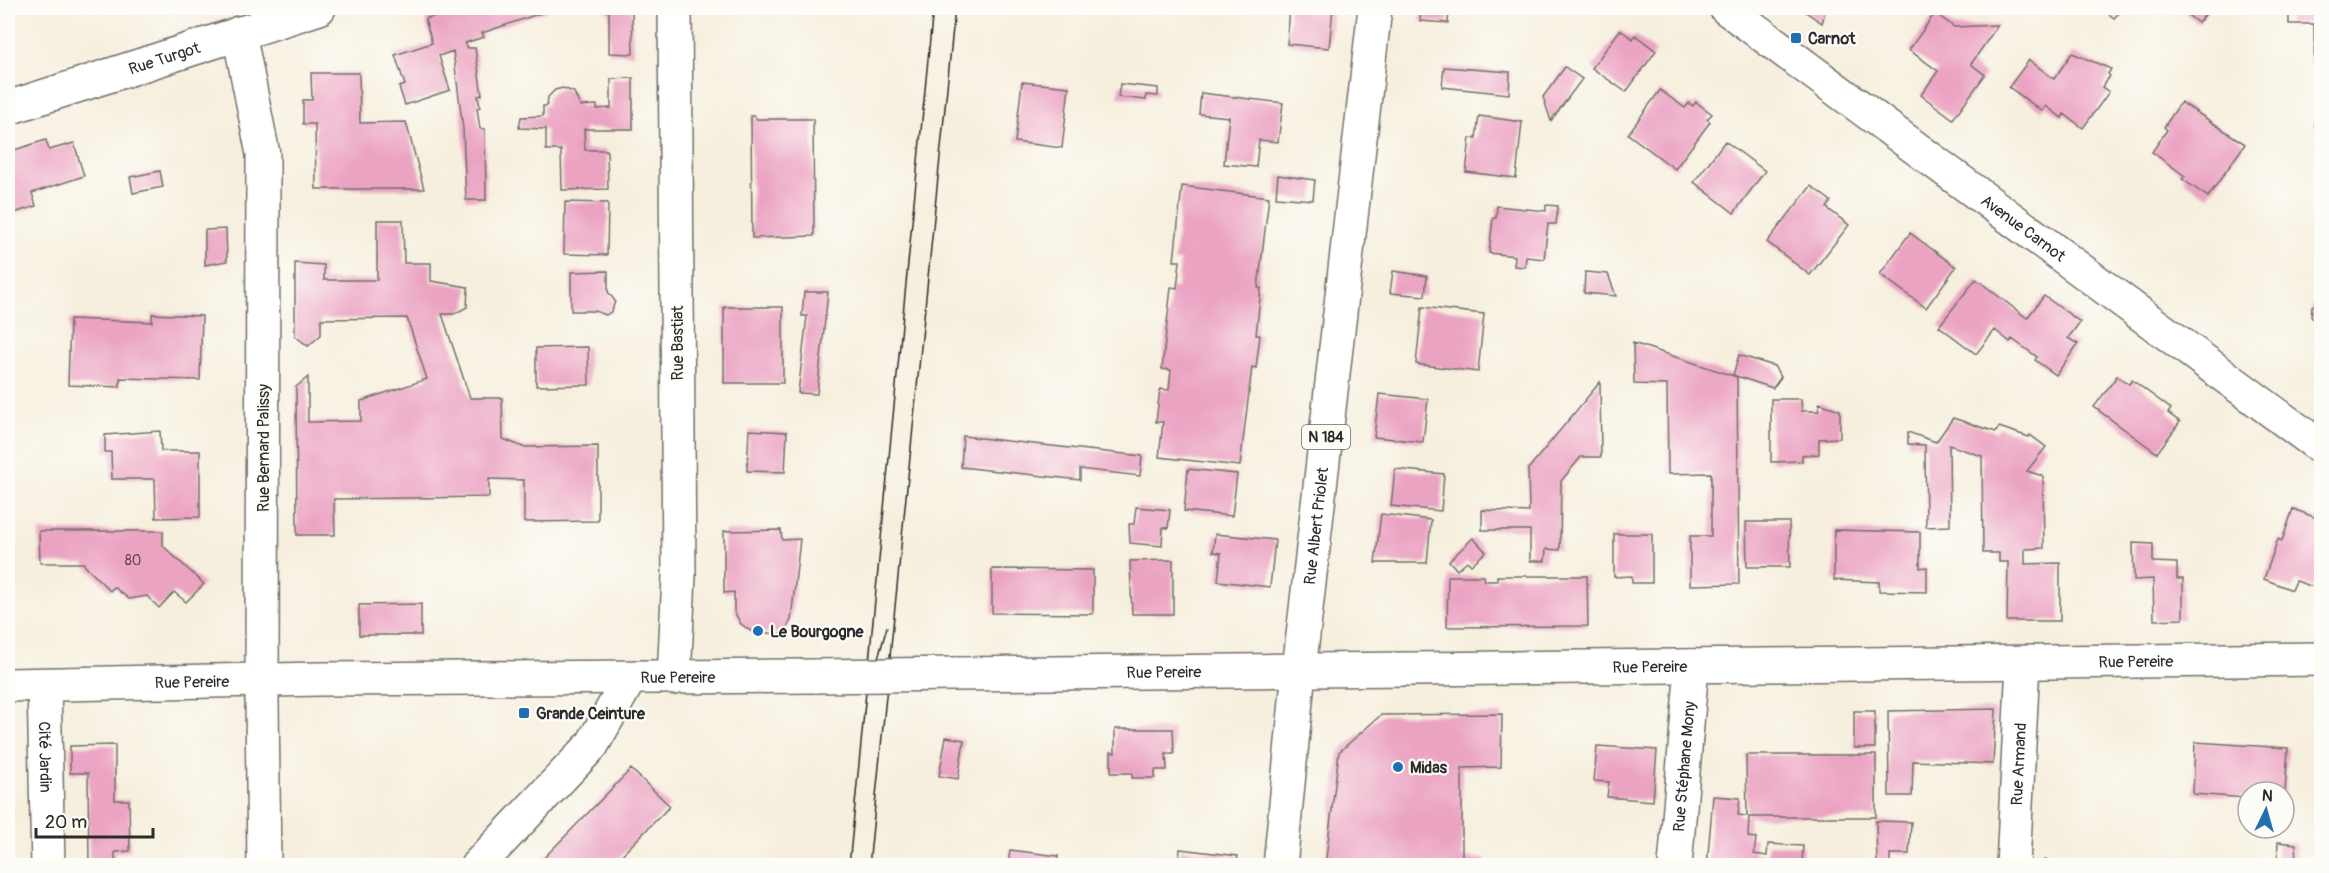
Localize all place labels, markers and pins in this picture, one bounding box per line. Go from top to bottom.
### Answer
place label: Carnot [1808,29,1856,49]
marker: Carnot [1789,31,1803,45]
place label: Le Bourgogne [770,622,865,642]
marker: Le Bourgogne [751,624,765,638]
place label: Grande Ceinture [536,704,646,724]
marker: Grande Ceinture [517,706,531,720]
place label: Midas [1410,758,1448,778]
marker: Midas [1391,760,1405,774]

